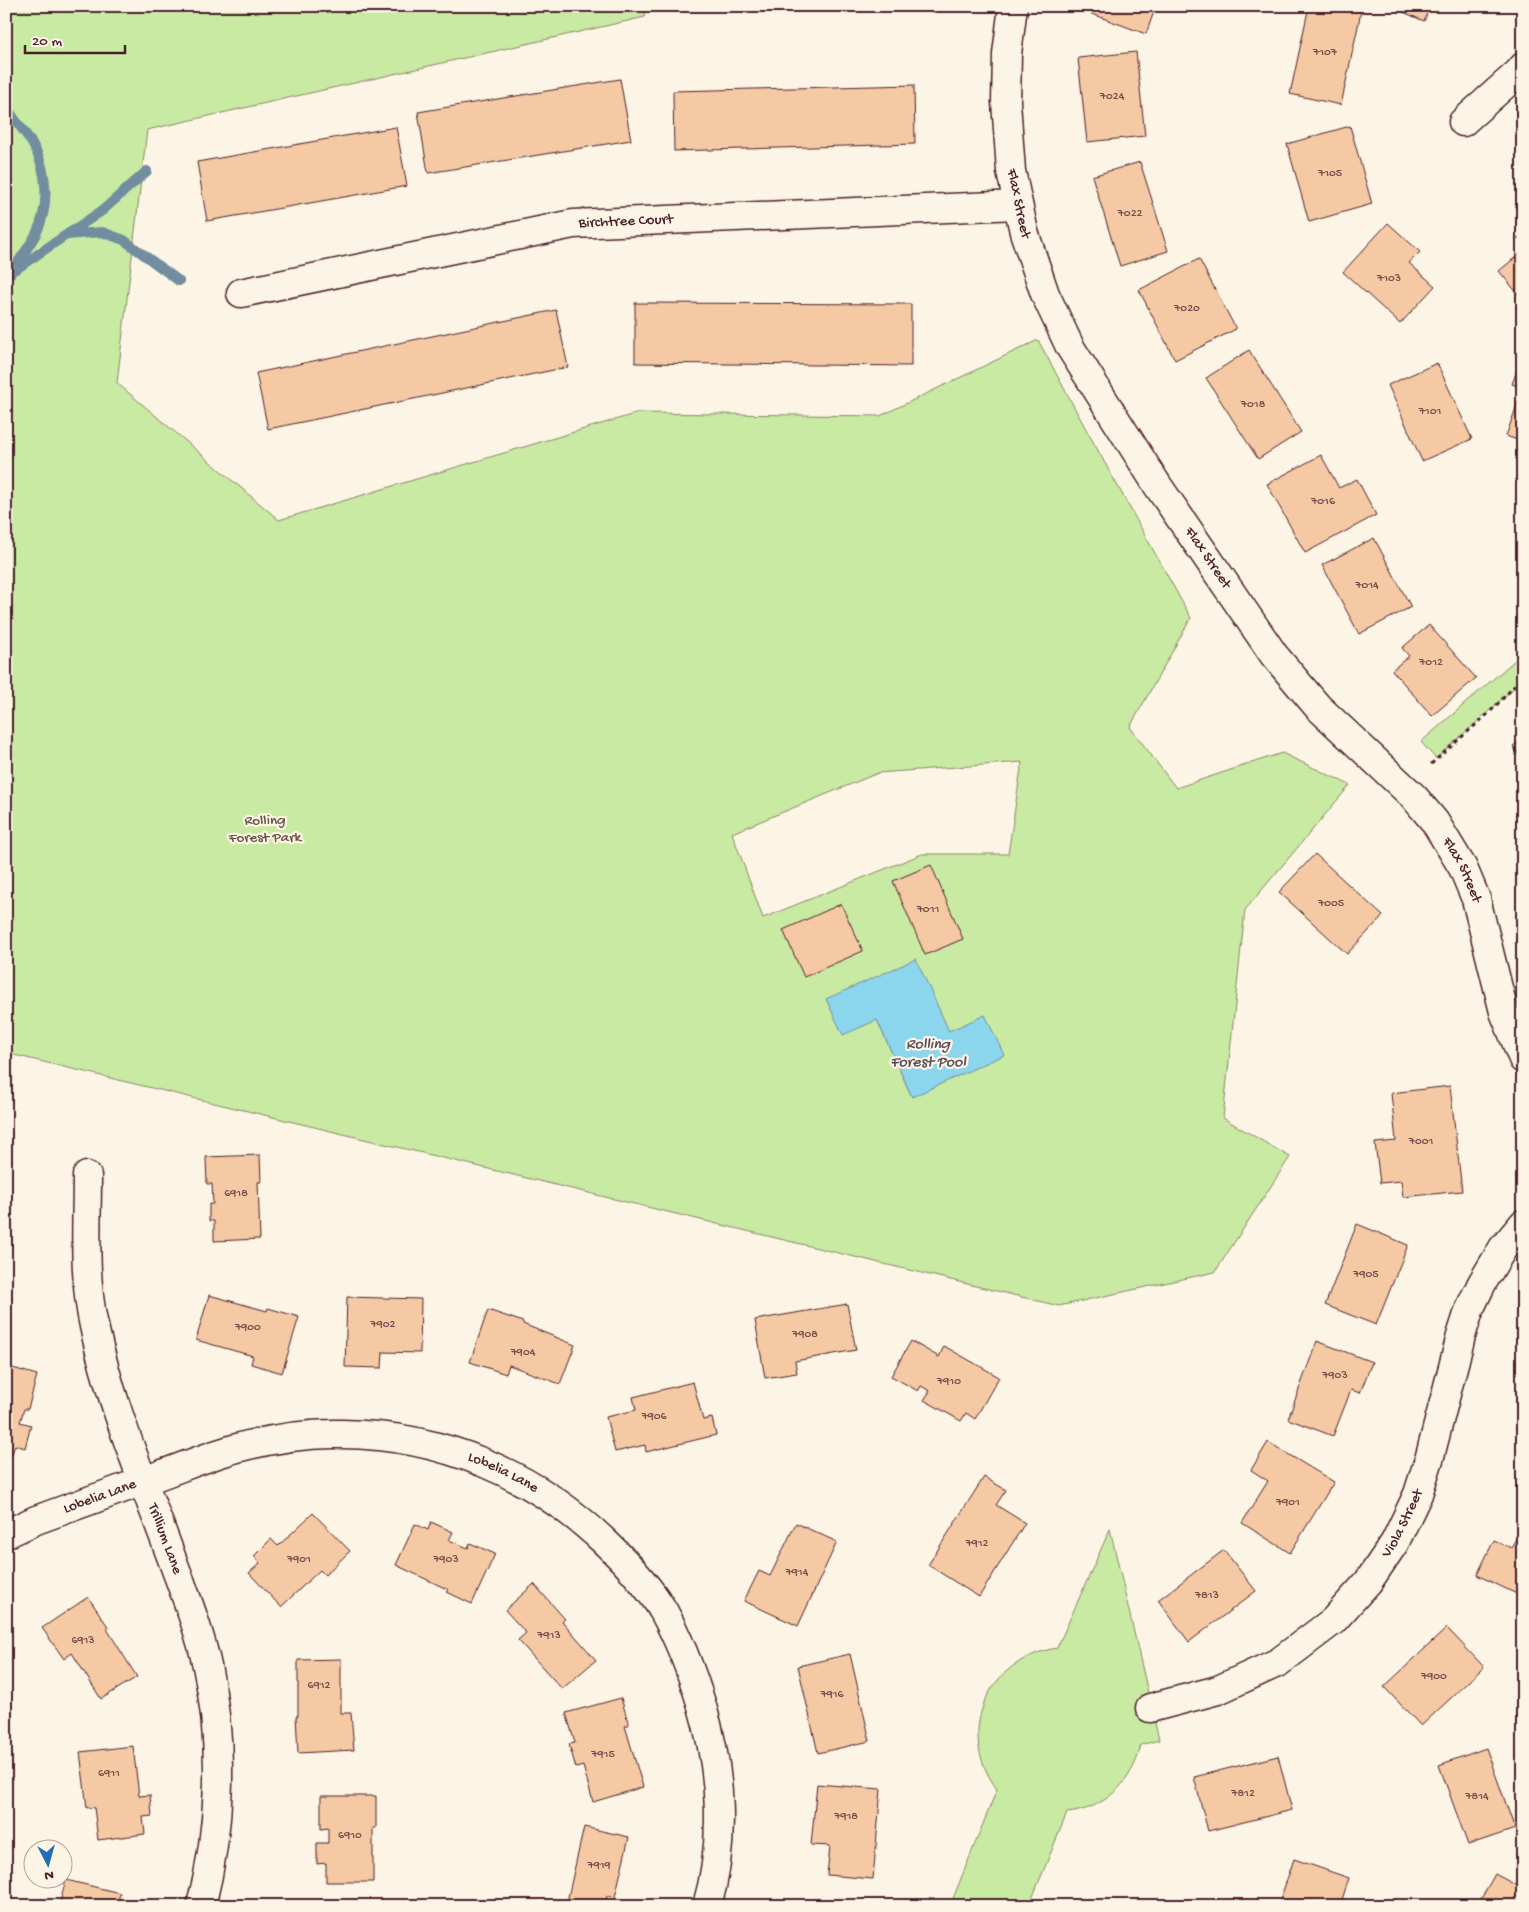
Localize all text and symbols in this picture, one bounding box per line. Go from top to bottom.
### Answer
scale bar [25,22,125,54]
text: 20 m [32,33,62,51]
house number: 7107 [1312,46,1338,60]
house number: 7024 [1099,90,1125,104]
street label: Flax Street [1002,166,1035,243]
house number: 7105 [1317,167,1342,181]
house number: 7022 [1117,207,1143,221]
street label: Birchtree Court [577,211,675,233]
house number: 7103 [1376,272,1401,286]
house number: 7020 [1173,302,1200,316]
house number: 7018 [1240,398,1266,412]
house number: 7101 [1418,405,1442,419]
house number: 7016 [1310,495,1336,509]
street label: Flax Street [1179,523,1236,594]
house number: 7014 [1354,579,1379,593]
house number: 7012 [1418,656,1443,670]
park label: Rolling Forest Park [228,812,302,847]
street label: Flax Street [1437,833,1486,906]
house number: 7005 [1317,897,1344,911]
house number: 7011 [916,903,940,917]
water label: Rolling Forest Pool [890,1036,967,1073]
house number: 7001 [1408,1135,1434,1149]
house number: 6918 [224,1187,248,1201]
house number: 7905 [1352,1268,1379,1282]
house number: 7902 [370,1318,396,1332]
house number: 7900 [234,1321,261,1335]
house number: 7908 [791,1328,818,1342]
house number: 7904 [510,1346,536,1360]
house number: 7903 [1321,1369,1348,1383]
house number: 7910 [936,1375,961,1389]
house number: 7906 [640,1410,667,1424]
street label: Lobelia Lane [465,1448,542,1498]
street label: Lobelia Lane [61,1475,139,1518]
street label: Viola Street [1377,1486,1428,1562]
house number: 7901 [1275,1496,1300,1510]
street label: Trillium Lane [143,1500,186,1577]
house number: 7912 [965,1537,989,1551]
house number: 7901 [286,1553,311,1567]
house number: 7903 [432,1553,459,1567]
house number: 7914 [785,1566,809,1580]
house number: 7813 [1194,1589,1219,1603]
house number: 7913 [536,1629,561,1643]
house number: 6913 [71,1634,95,1648]
house number: 7900 [1420,1670,1447,1684]
house number: 6912 [308,1679,331,1693]
house number: 7916 [819,1688,845,1702]
house number: 7915 [590,1748,615,1762]
house number: 6911 [98,1767,120,1781]
house number: 7812 [1230,1787,1255,1801]
house number: 7814 [1464,1790,1489,1804]
house number: 7918 [833,1810,858,1824]
house number: 6910 [338,1829,362,1843]
north arrow [22,1840,72,1890]
house number: 7919 [586,1859,611,1873]
text: N [44,1866,55,1883]

